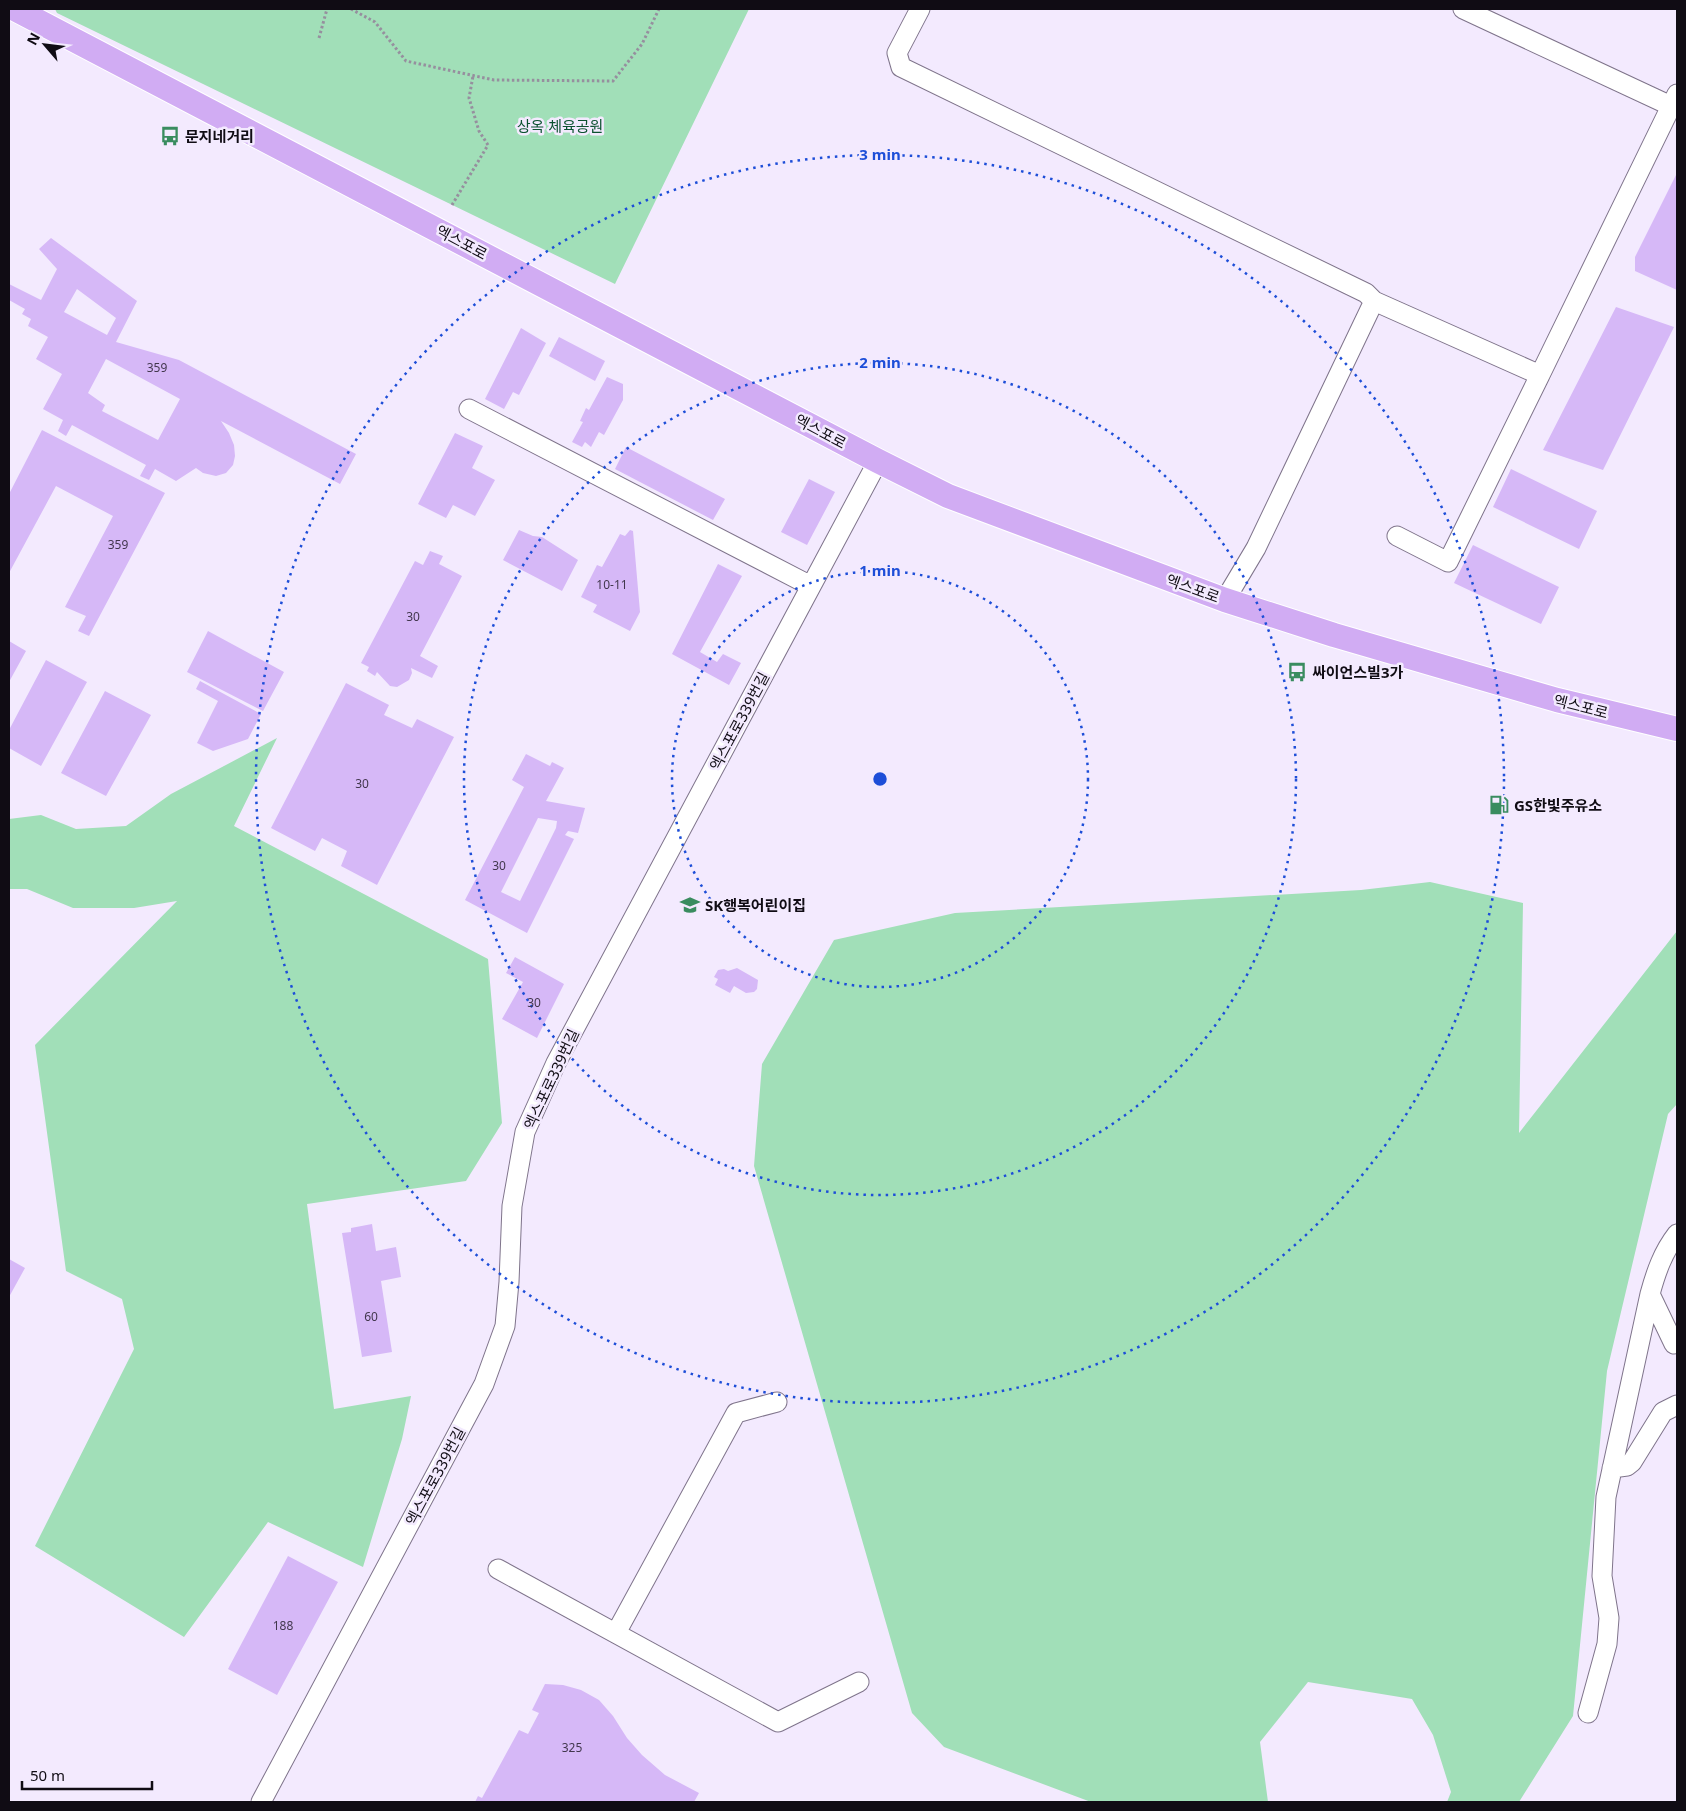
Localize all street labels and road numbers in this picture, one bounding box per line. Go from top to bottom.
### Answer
street label: 엑스포로 [433,220,491,264]
street label: 엑스포로 [792,409,850,453]
street label: 엑스포로 [1164,569,1222,607]
street label: 엑스포로339번길 [705,668,773,774]
street label: 엑스포로 [1552,690,1610,722]
street label: 엑스포로339번길 [519,1026,583,1132]
street label: 엑스포로339번길 [401,1423,469,1529]

